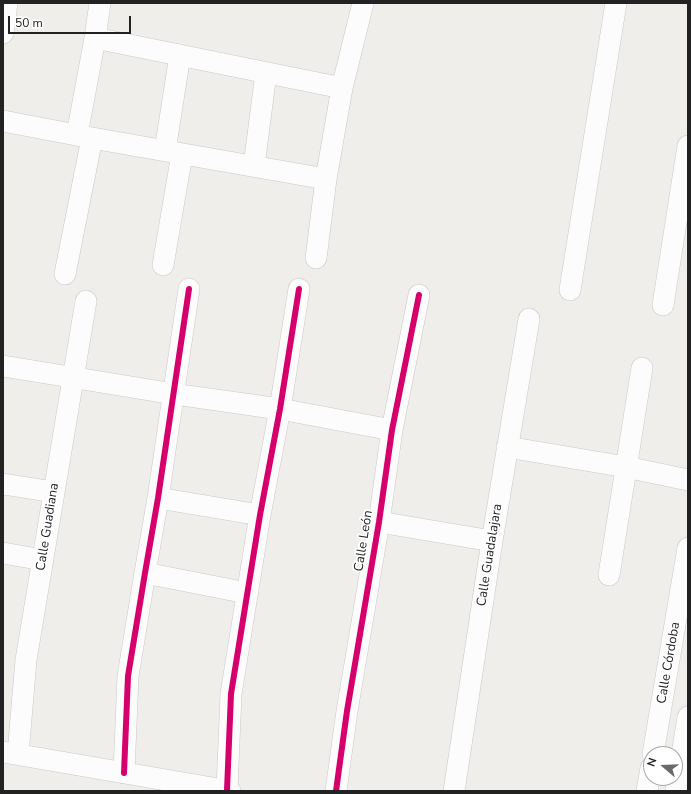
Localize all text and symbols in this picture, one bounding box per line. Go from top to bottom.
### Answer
scale bar [10,8,133,34]
text: 50 m [15,15,43,31]
street label: Calle Guadiana [33,482,63,572]
street label: Calle Guadalajara [474,503,506,607]
street label: Calle León [351,509,377,573]
street label: Calle Córdoba [654,621,684,705]
north arrow [643,746,683,786]
text: N [644,756,661,769]

